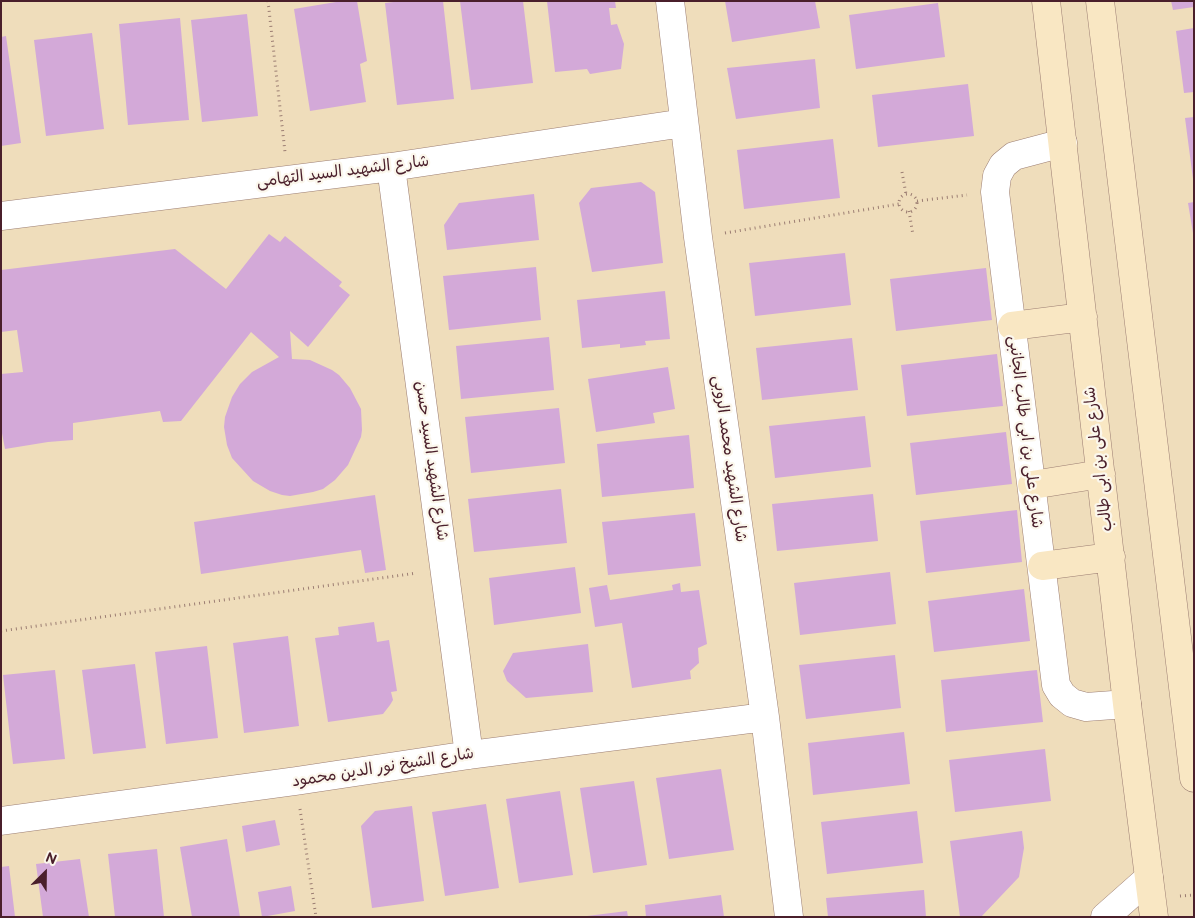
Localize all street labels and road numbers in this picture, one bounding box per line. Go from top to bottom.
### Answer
street label: شارع الشهيد السيد التهامى [256,152,430,192]
street label: شارع على بن ابى طالب الجانبى [1004,335,1046,529]
street label: شارع الشهيد محمد الروبى [708,374,750,544]
street label: شارع الشهيد السيد حسن [410,380,452,542]
street label: شارع على بن ابى طالب [1081,385,1117,533]
street label: شارع الشيخ نور الدين محمود [291,744,475,792]

